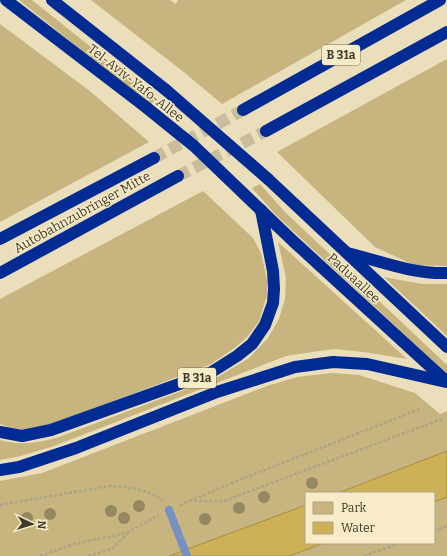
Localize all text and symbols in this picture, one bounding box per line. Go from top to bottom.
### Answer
street label: Tel-Aviv-Yafo-Allee [85,41,187,125]
road number: B 31a [322,45,360,65]
street label: Autobahnzubringer Mitte [11,168,153,256]
street label: Paduaallee [325,250,383,306]
road number: B 31a [178,368,216,388]
legend [305,492,435,544]
text: Park [341,501,367,515]
north arrow [12,504,52,544]
text: N [35,520,48,530]
text: Water [341,521,376,535]

